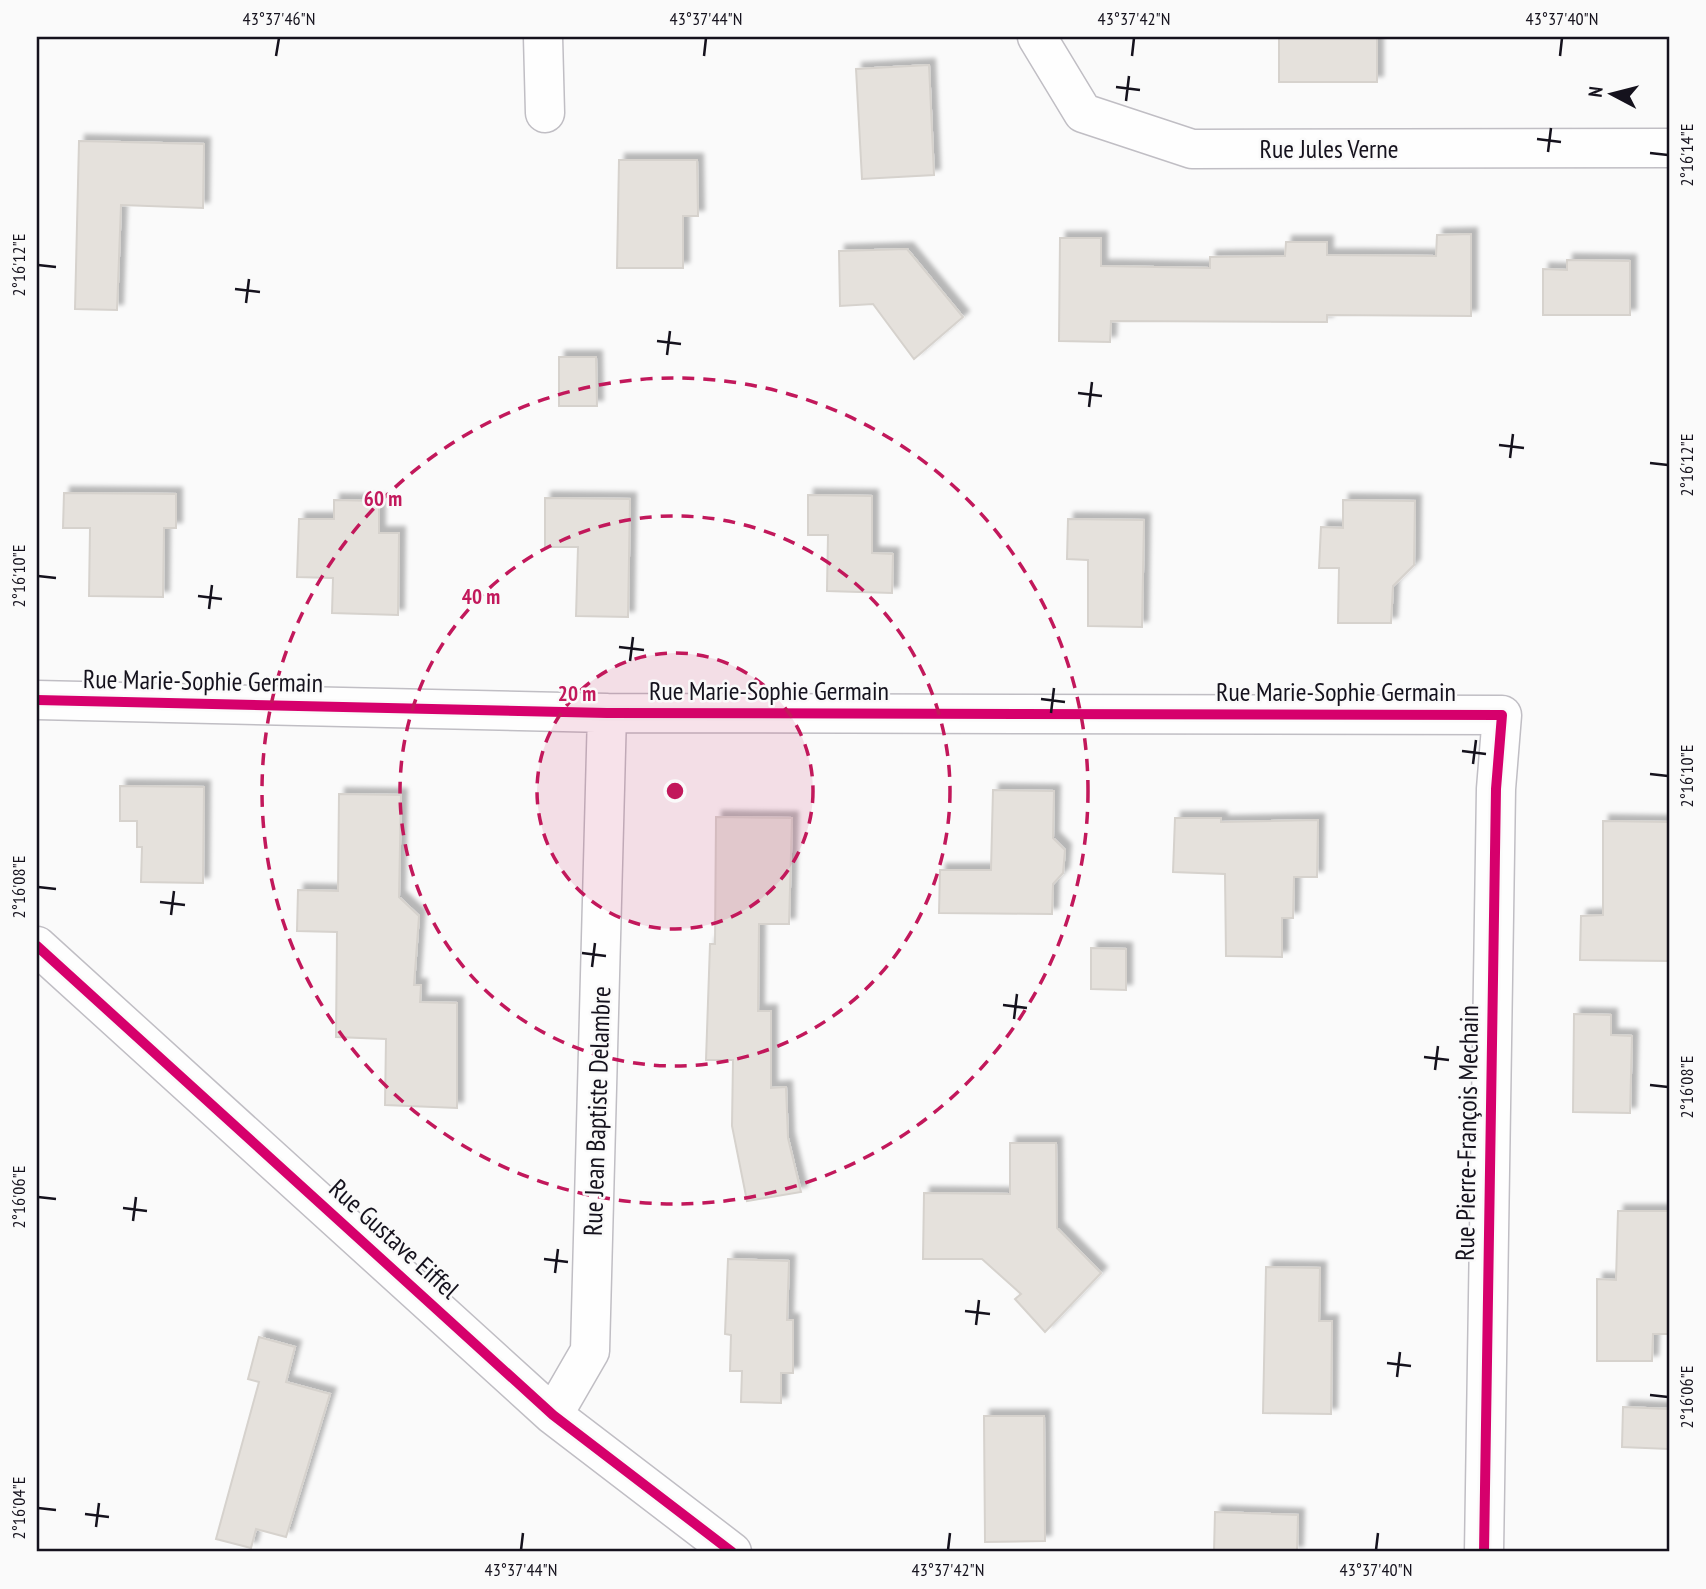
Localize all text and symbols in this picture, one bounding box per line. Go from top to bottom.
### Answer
text: 43°37'46"N [243,7,315,30]
text: 43°37'44"N [670,7,742,30]
text: 43°37'42"N [1098,7,1170,30]
text: 43°37'40"N [1526,7,1598,30]
north arrow [1576,60,1646,130]
text: N [1583,85,1608,98]
text: 2°16'14"E [1675,124,1698,186]
street label: Rue Jules Verne [1260,132,1398,165]
text: 2°16'12"E [7,234,30,296]
text: 2°16'12"E [1675,434,1698,496]
text: 60 m [364,485,402,512]
text: 2°16'10"E [7,545,30,607]
text: 40 m [462,583,500,610]
street label: Rue Marie-Sophie Germain [83,662,323,699]
street label: Rue Marie-Sophie Germain [649,674,889,707]
street label: Rue Marie-Sophie Germain [1216,675,1456,708]
text: 20 m [558,680,596,707]
text: 2°16'10"E [1675,745,1698,807]
centre of rings [663,779,687,803]
text: 2°16'08"E [7,856,30,918]
street label: Rue Jean Baptiste Delambre [576,985,617,1236]
street label: Rue Pierre-François Mechain [1448,1005,1485,1261]
text: 2°16'08"E [1675,1056,1698,1118]
text: 2°16'06"E [7,1166,30,1228]
street label: Rue Gustave Eiffel [323,1172,466,1306]
text: 2°16'06"E [1675,1366,1698,1428]
text: 2°16'04"E [7,1477,30,1539]
text: 43°37'44"N [485,1558,557,1581]
text: 43°37'42"N [912,1558,984,1581]
text: 43°37'40"N [1340,1558,1412,1581]

